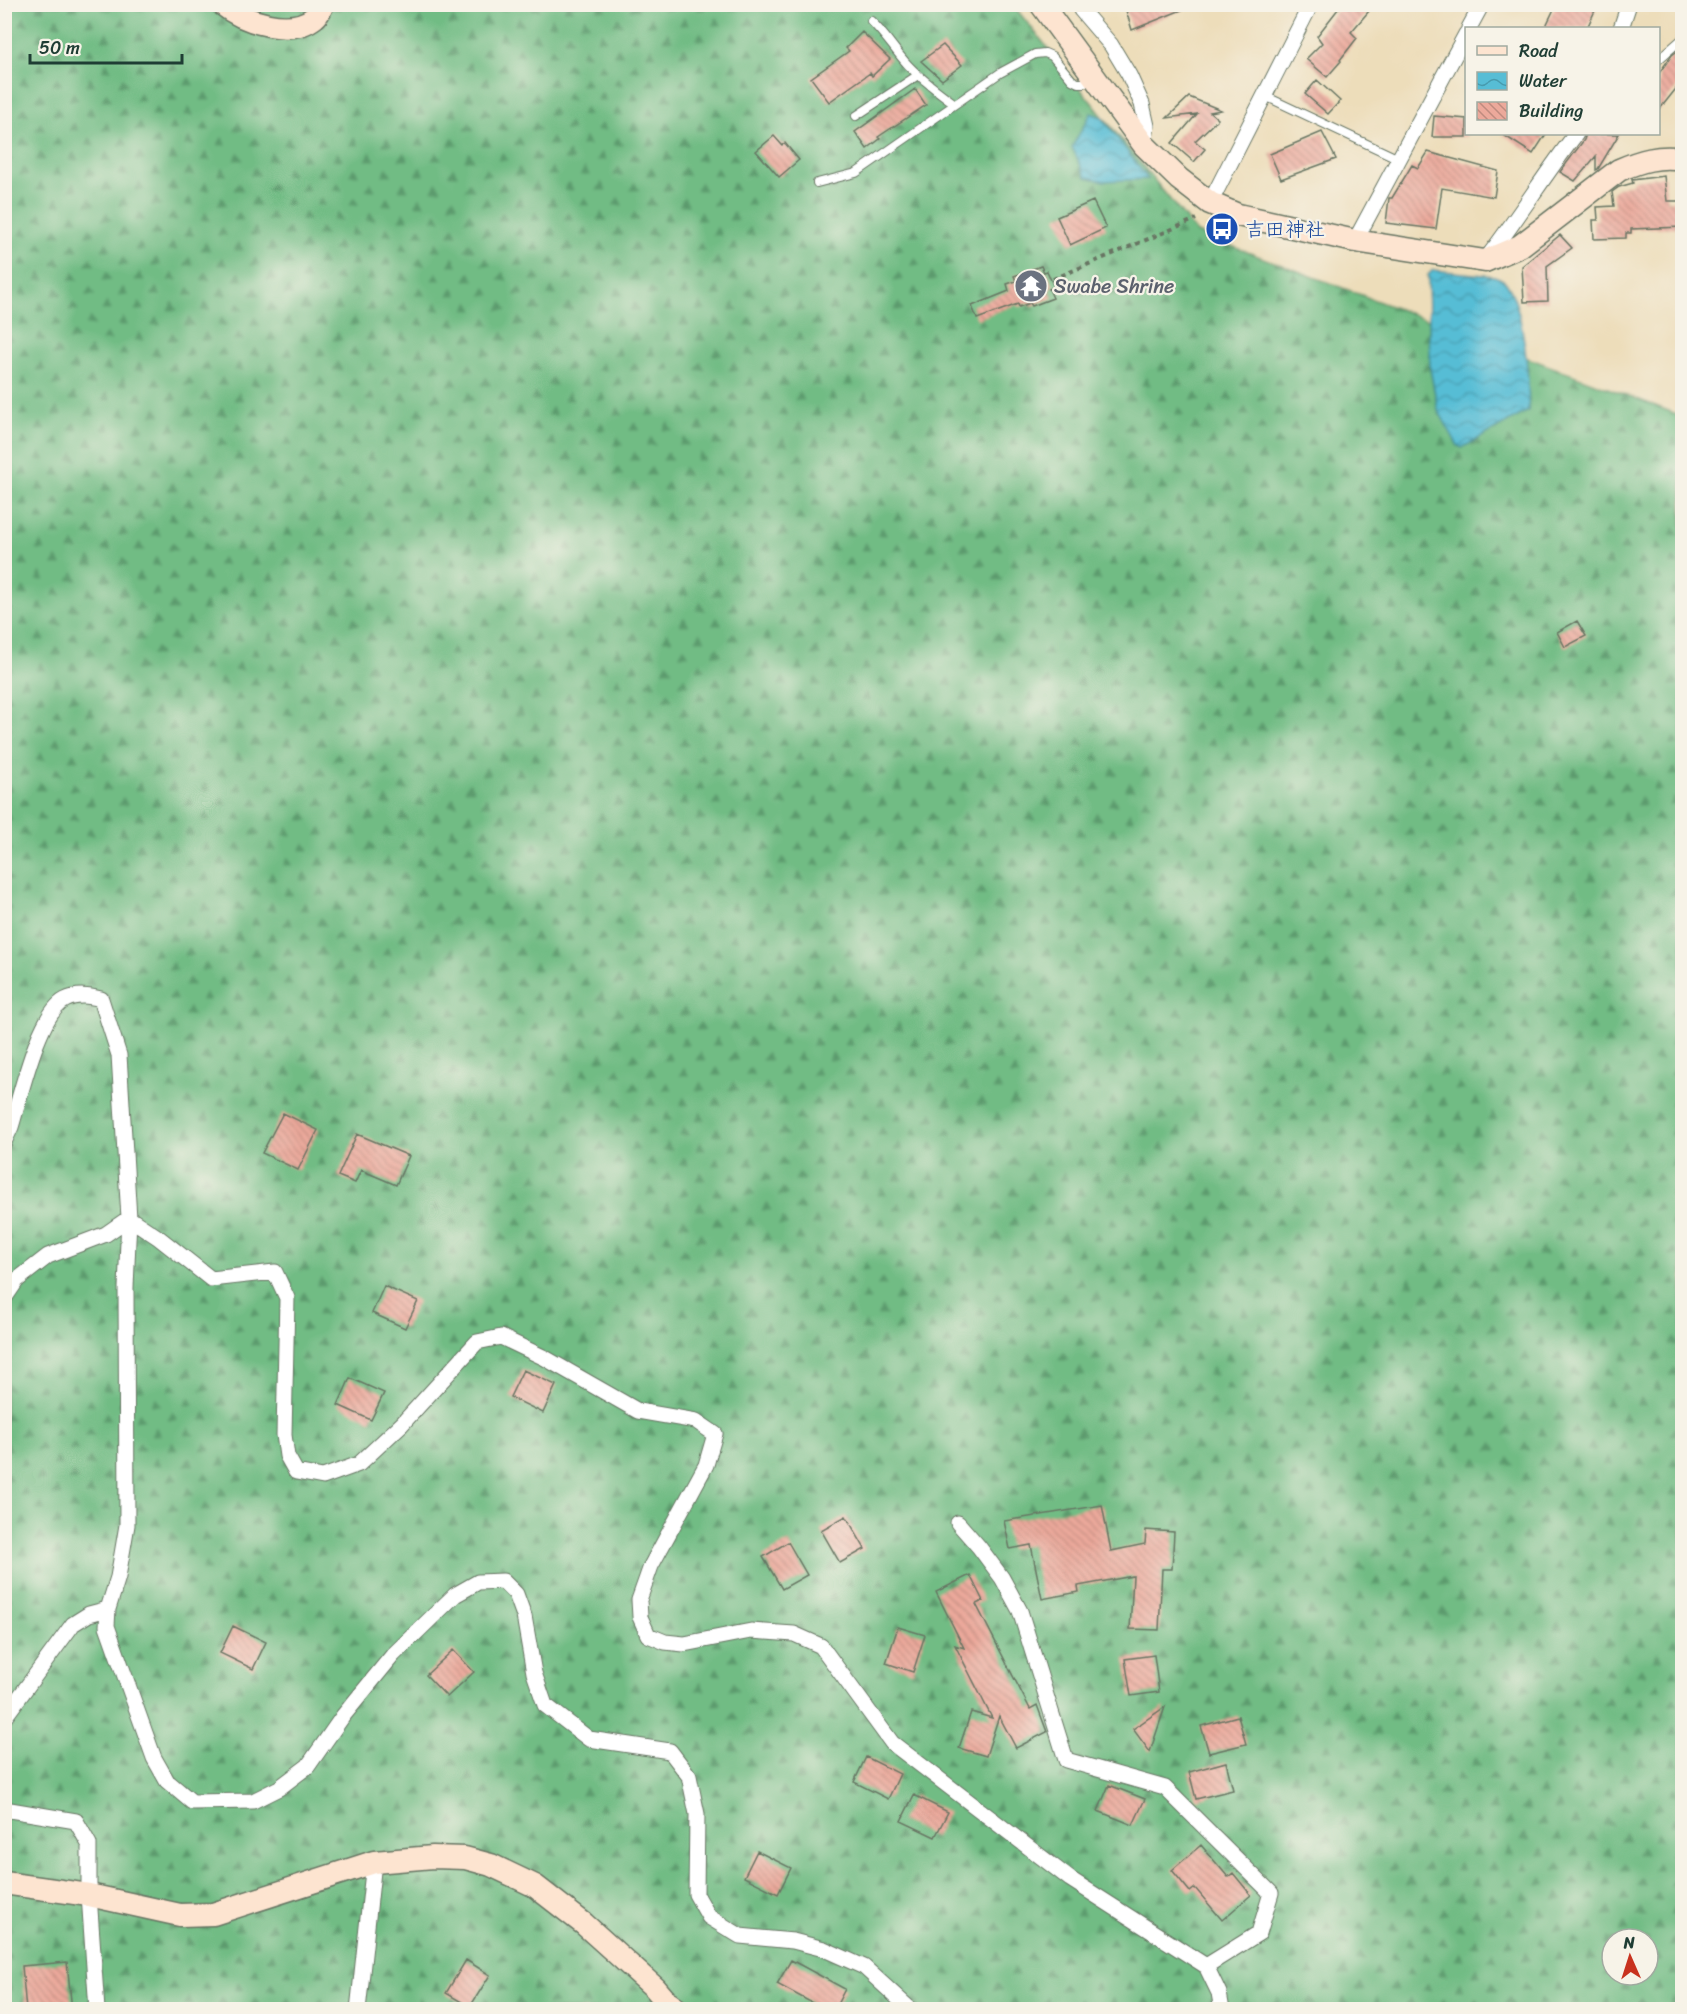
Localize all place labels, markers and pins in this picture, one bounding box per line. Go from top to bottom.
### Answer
bus stop icon: 吉田神社 [1204,211,1240,247]
place label: 吉田神社 [1245,212,1325,247]
temple icon: Swabe Shrine [1013,268,1049,304]
place label: Swabe Shrine [1054,269,1174,304]

